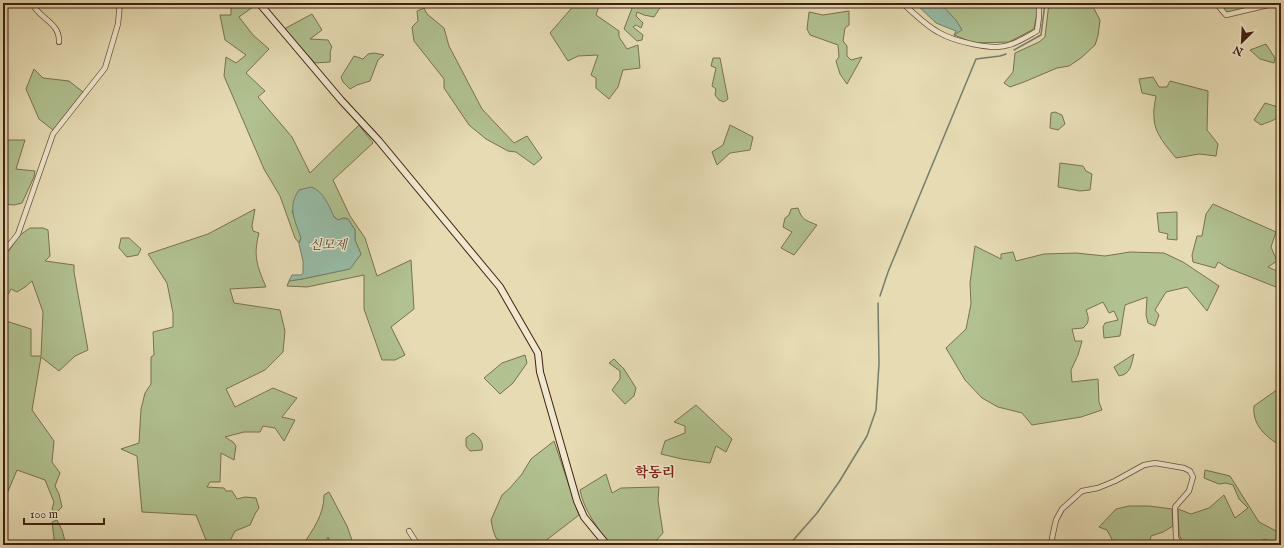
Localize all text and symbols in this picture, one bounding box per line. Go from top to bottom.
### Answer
north arrow [1222,22,1262,62]
text: N [1231,42,1246,59]
water label: 신모제 [309,237,348,254]
district label: 학동리 [635,464,675,482]
scale bar [24,500,104,526]
text: 100 m [30,507,58,522]

